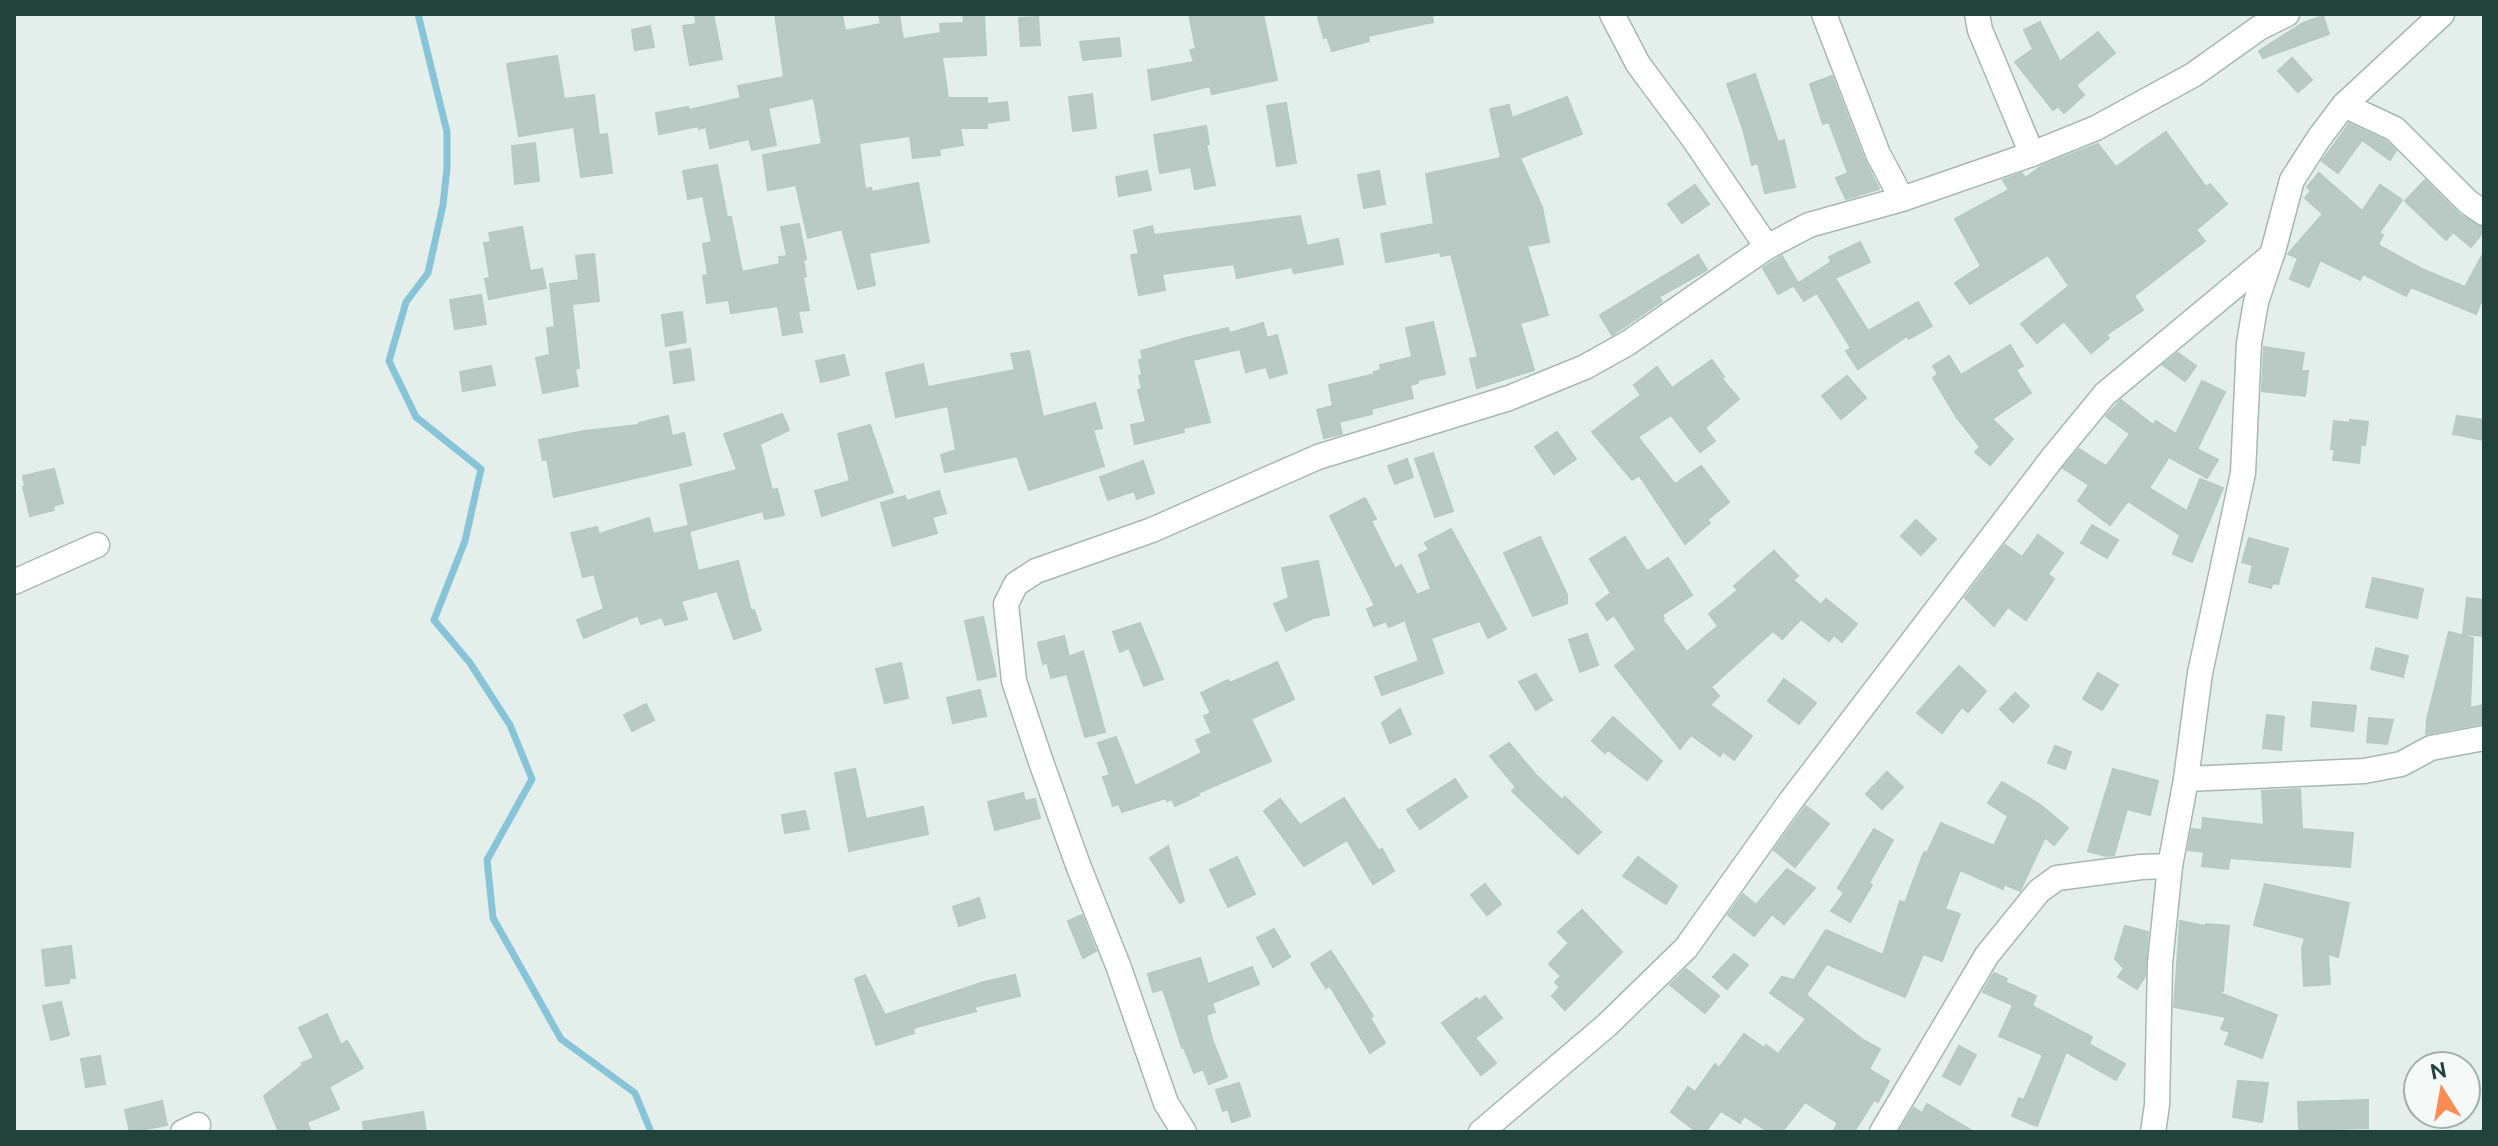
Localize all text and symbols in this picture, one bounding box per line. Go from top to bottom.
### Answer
north arrow [2402,1050,2482,1130]
text: N [2428,1056,2449,1084]

